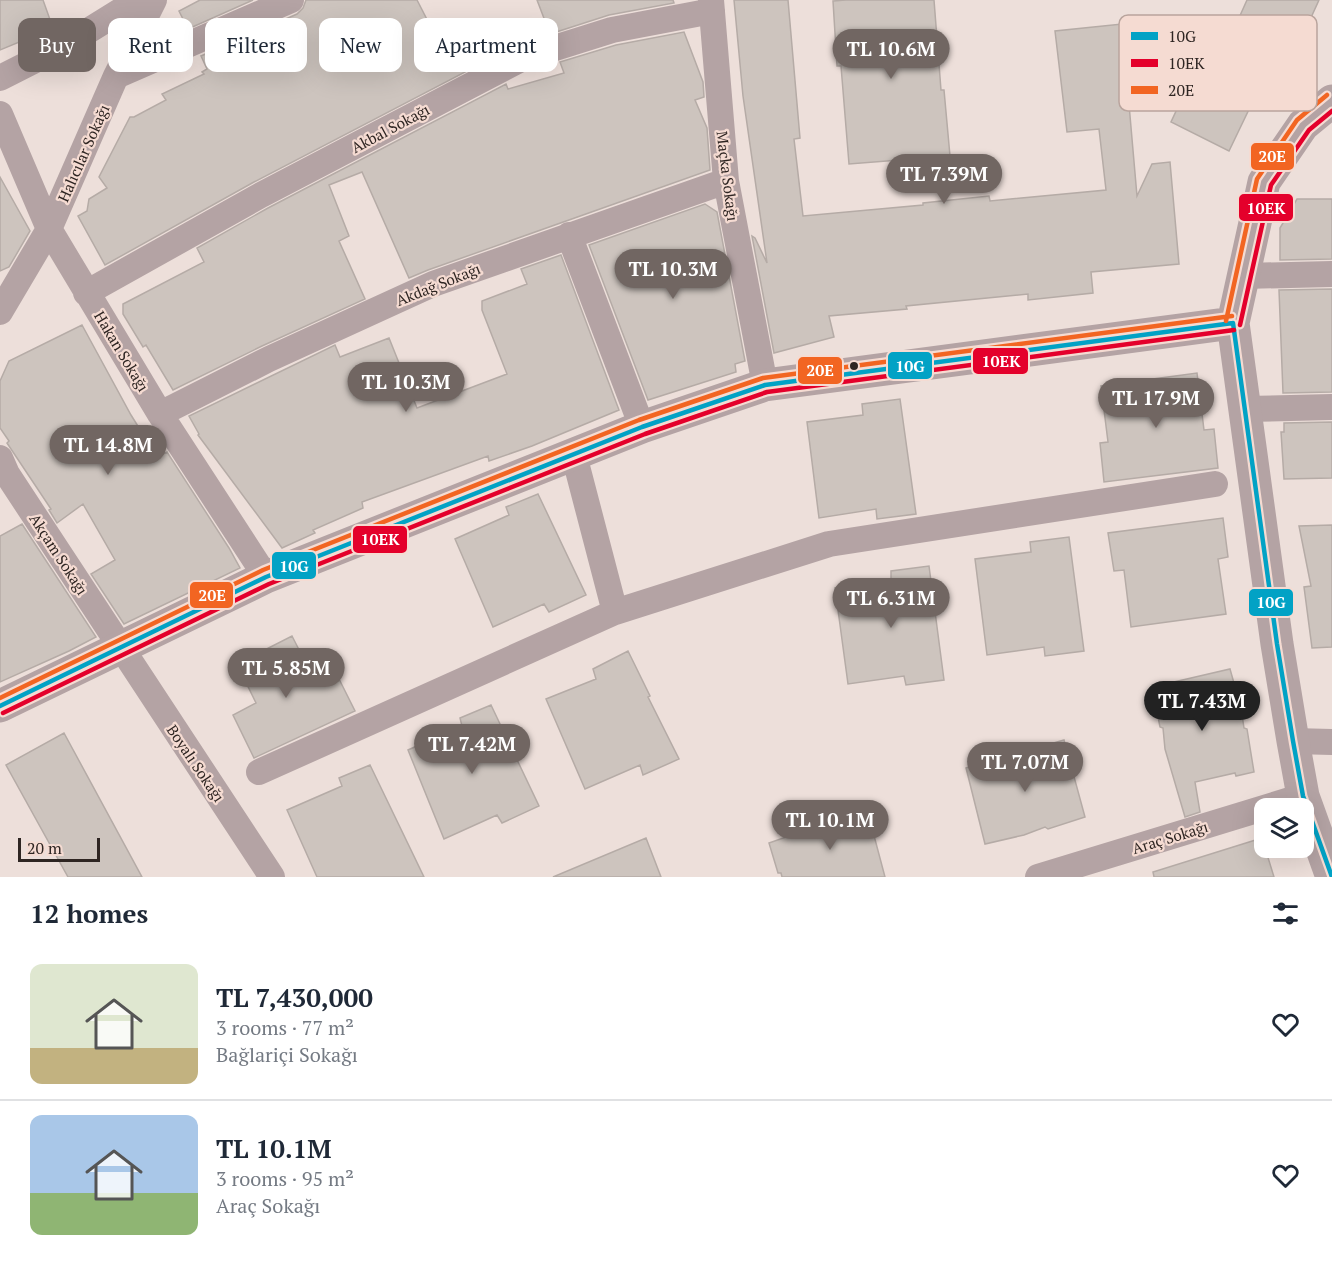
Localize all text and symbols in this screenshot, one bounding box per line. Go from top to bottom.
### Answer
legend [1119,15,1317,111]
chip: Buy [18,18,96,72]
chip: Rent [108,18,193,72]
chip: Filters [205,18,307,72]
chip: New [319,18,402,72]
chip: Apartment [414,18,558,72]
text: 10G [1168,25,1196,47]
pin: TL 10.6M [829,29,953,80]
text: TL 10.6M [847,35,935,62]
text: 10EK [1168,52,1205,74]
text: 20E [1168,79,1194,101]
street label: Akbal Sokağı [347,99,433,157]
street label: Halıcılar Sokağı [53,101,113,205]
street label: Maçka Sokağı [713,130,743,222]
line badge: 20E [1250,142,1295,171]
text: 20E [1258,145,1286,167]
pin: TL 7.39M [882,154,1006,205]
text: TL 7.39M [900,160,988,187]
line badge: 10EK [1238,193,1294,222]
text: 10EK [1246,197,1286,219]
pin: TL 10.3M [611,249,735,300]
text: TL 10.3M [629,255,717,282]
street label: Akdağ Sokağı [393,258,483,310]
street label: Hakan Sokağı [90,307,154,395]
line badge: 10EK [972,347,1029,375]
text: 10EK [981,350,1021,372]
line badge: 10G [887,351,933,380]
text: 10G [895,355,925,377]
line badge: 20E [797,356,843,385]
text: 20E [806,359,834,381]
unlabelled marker [848,360,860,372]
pin: TL 10.3M [344,362,468,413]
text: TL 10.3M [362,368,450,395]
pin: TL 17.9M [1094,378,1218,429]
text: TL 17.9M [1112,384,1200,411]
pin: TL 14.8M [46,425,170,476]
text: TL 14.8M [64,431,152,458]
street label: Akçam Sokağı [25,510,93,598]
line badge: 10EK [352,525,408,554]
text: 10EK [360,528,400,550]
line badge: 10G [271,551,317,580]
text: 10G [279,555,309,577]
pin: TL 6.31M [829,578,953,629]
line badge: 20E [189,581,234,609]
text: 20E [198,584,226,606]
text: TL 6.31M [847,584,935,611]
line badge: 10G [1248,588,1294,617]
text: 10G [1256,591,1286,613]
pin: TL 5.85M [224,648,348,699]
text: TL 5.85M [242,654,330,681]
pin: TL 7.43M [1140,681,1264,732]
text: TL 7.43M [1158,687,1246,714]
street label: Boyalı Sokağı [163,720,229,806]
pin: TL 7.42M [410,724,534,775]
text: TL 7.42M [428,730,516,757]
pin: TL 7.07M [963,742,1087,793]
text: TL 7.07M [981,748,1069,775]
map controls [1254,798,1314,858]
button: layers [1254,798,1314,858]
pin: TL 10.1M [768,800,892,851]
text: TL 10.1M [786,806,874,833]
street label: Araç Sokağı [1130,816,1210,858]
scale bar [18,835,100,862]
text: 20 m [27,837,62,859]
text: 12 homes [30,896,148,930]
icon: filters [1269,897,1302,930]
text: TL 7,430,000 [216,980,373,1014]
icon: home [78,988,150,1060]
icon: heart [1269,1008,1302,1041]
text: 3 rooms · 77 m² [216,1014,354,1041]
text: Bağlariçi Sokağı [216,1041,358,1068]
text: TL 10.1M [216,1131,331,1165]
icon: home [78,1139,150,1211]
icon: heart [1269,1159,1302,1192]
text: 3 rooms · 95 m² [216,1165,354,1192]
text: Araç Sokağı [216,1192,320,1219]

